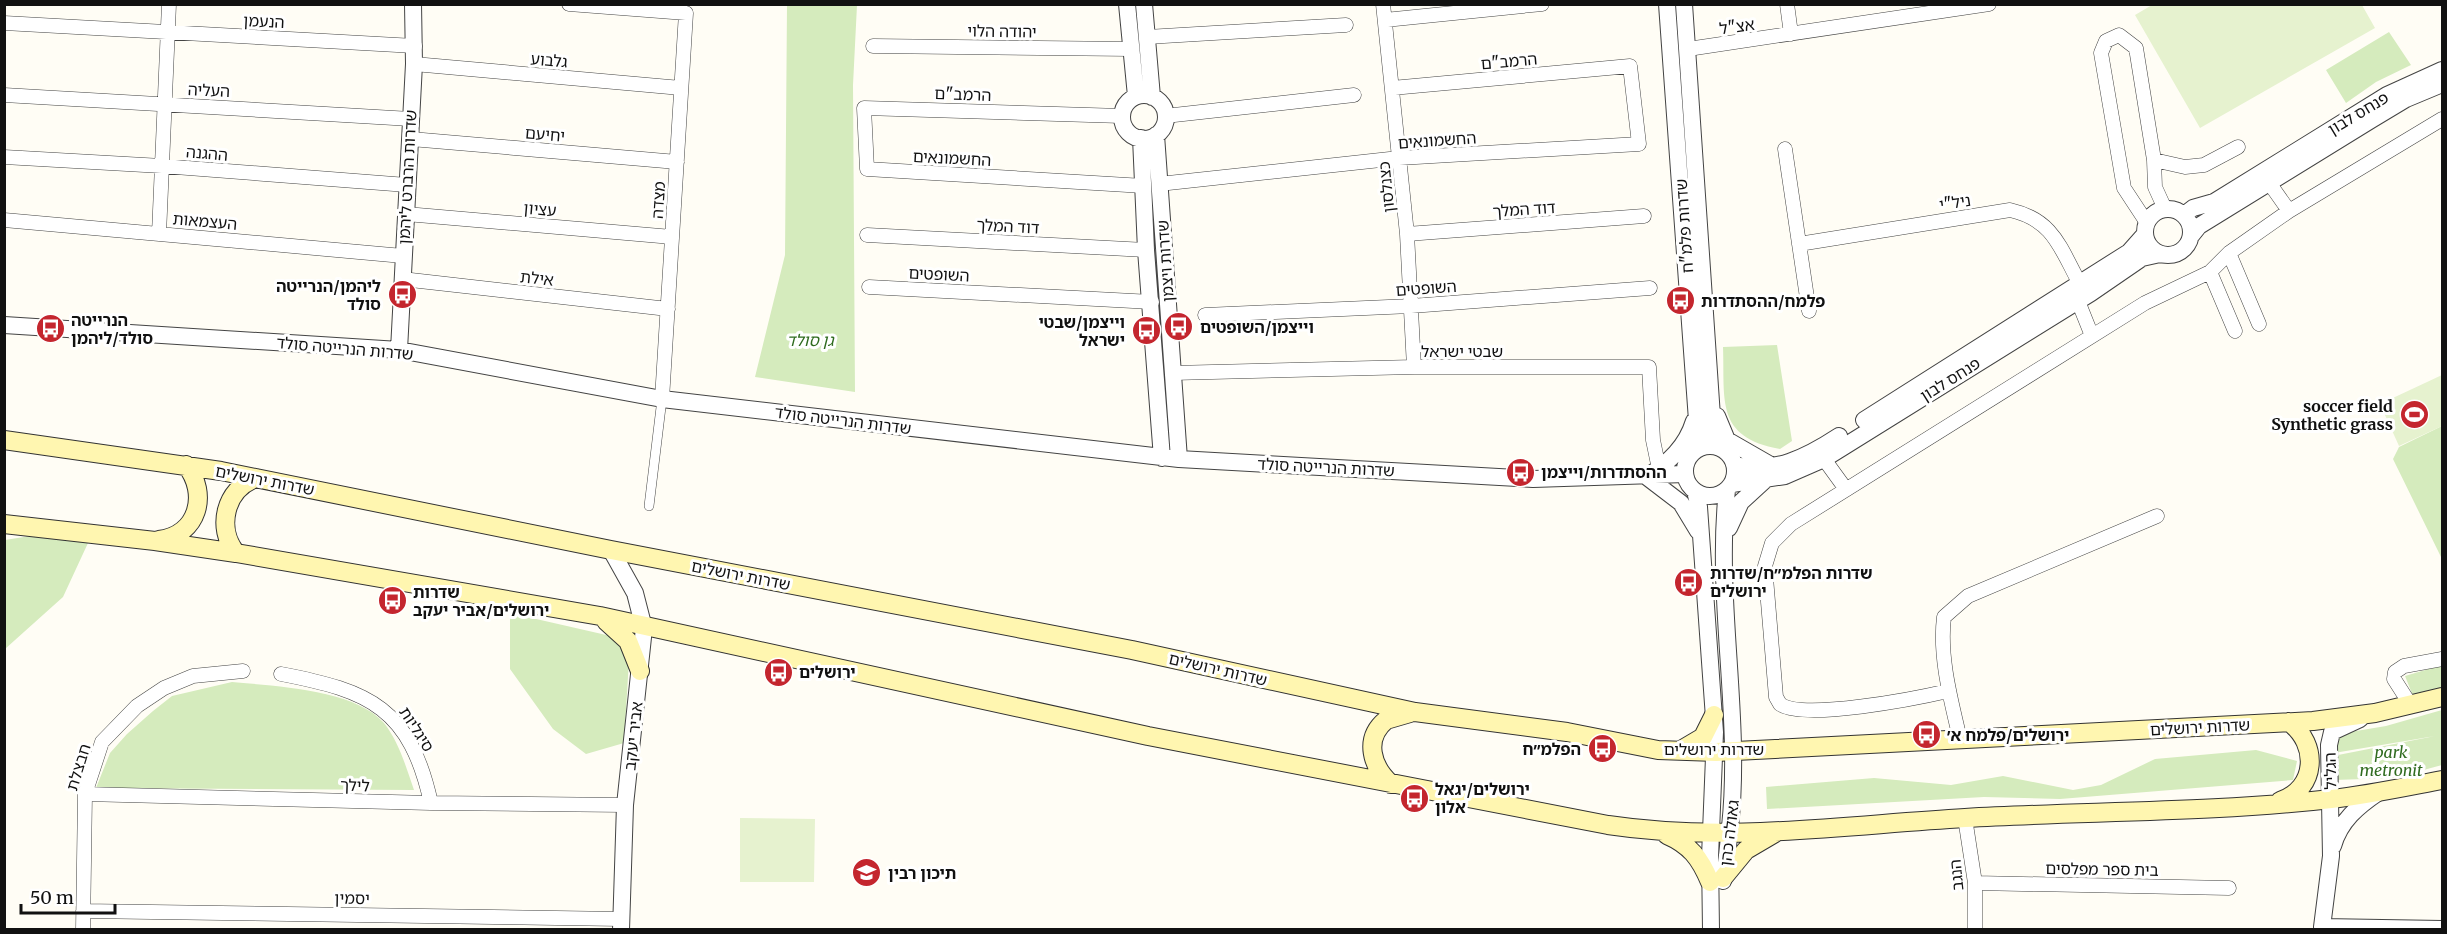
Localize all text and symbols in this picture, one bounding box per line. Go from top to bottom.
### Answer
street label: הנעמן [243,10,285,32]
street label: אצ"ל [1718,14,1756,38]
street label: יהודה הלוי [967,20,1037,42]
street label: גלבוע [530,48,568,72]
street label: הרמב"ם [1480,49,1538,73]
street label: העליה [187,79,231,101]
street label: הרמב"ם [934,83,992,105]
street label: פנחס לבון [2324,87,2392,139]
street label: שדרות הרברט ליהמן [393,109,421,245]
street label: יחיעם [524,122,566,146]
street label: החשמונאים [1397,127,1477,153]
street label: ההגנה [185,141,229,165]
street label: החשמונאים [912,146,992,170]
street label: כצנלסון [1373,160,1399,214]
street label: שדרות פלמ"ח [1671,178,1697,274]
street label: מצדה [647,181,669,219]
street label: ניל"י [1938,190,1972,214]
street label: דוד המלך [1492,197,1557,221]
street label: עציון [523,198,557,220]
street label: העצמאות [172,208,238,234]
street label: דוד המלך [976,214,1040,238]
street label: שדרות ויצמן [1152,219,1178,303]
street label: השופטים [908,262,970,286]
street label: אילת [519,266,555,290]
place label: ליהמן/הנרייטה סולד [276,276,381,314]
street label: השופטים [1395,276,1457,300]
bus stop icon: ליהמן/הנרייטה סולד [386,279,418,311]
bus stop icon: פלמח/ההסתדרות [1664,285,1696,317]
place label: פלמח/ההסתדרות [1701,291,1825,311]
place label: הנרייטה סולד/ליהמן [71,310,153,348]
bus stop icon: וייצמן/השופטים [1163,311,1195,343]
place label: וייצמן/שבטי ישראל [1039,312,1125,350]
bus stop icon: הנרייטה סולד/ליהמן [34,313,66,345]
bus stop icon: וייצמן/שבטי ישראל [1130,315,1162,347]
place label: וייצמן/השופטים [1200,317,1314,337]
park label: גן סולד [787,330,834,350]
street label: שדרות הנרייטה סולד [276,332,414,364]
street label: שבטי ישראל [1421,341,1503,361]
street label: פנחס לבון [1916,353,1984,405]
place label: soccer field Synthetic grass [2271,396,2393,434]
sports icon: soccer field Synthetic grass [2398,399,2430,431]
street label: שדרות הנרייטה סולד [773,402,913,438]
street label: שדרות הנרייטה סולד [1257,453,1395,481]
bus stop icon: ההסתדרות/וייצמן [1504,456,1536,488]
street label: שדרות ירושלים [214,461,316,499]
place label: ההסתדרות/וייצמן [1541,462,1667,482]
street label: שדרות ירושלים [690,556,792,594]
place label: שדרות הפלמ״ח/שדרות ירושלים [1710,563,1873,601]
bus stop icon: שדרות הפלמ״ח/שדרות ירושלים [1673,566,1705,598]
place label: שדרות ירושלים/אביר יעקב [413,582,549,620]
bus stop icon: שדרות ירושלים/אביר יעקב [376,585,408,617]
street label: שדרות ירושלים [1167,648,1269,690]
bus stop icon: ירושלים [762,656,794,688]
place label: ירושלים [799,662,856,682]
street label: אביר יעקב [619,701,647,771]
street label: סיגליות [395,703,439,755]
street label: שדרות ירושלים [2149,714,2251,740]
bus stop icon: ירושלים/פלמח א׳ [1910,719,1942,751]
place label: ירושלים/פלמח א׳ [1947,725,2069,745]
bus stop icon: הפלמ״ח [1586,733,1618,765]
place label: הפלמ״ח [1522,739,1581,759]
street label: שדרות ירושלים [1664,739,1764,759]
street label: חבצלת [61,741,95,793]
park label: park metronit [2359,742,2423,780]
street label: הגליל [2320,752,2340,790]
street label: לילך [340,774,370,796]
place label: ירושלים/יגאל אלון [1435,779,1530,817]
bus stop icon: ירושלים/יגאל אלון [1398,782,1430,814]
street label: גאולה כהן [1715,799,1743,867]
school or university icon: תיכון רבין [851,857,883,889]
street label: הנגב [1944,858,1968,892]
street label: בית ספר מפלסים [2045,858,2159,880]
place label: תיכון רבין [888,863,956,883]
scale bar [21,877,116,915]
text: 50 m [30,886,74,909]
street label: יסמין [334,888,370,908]

